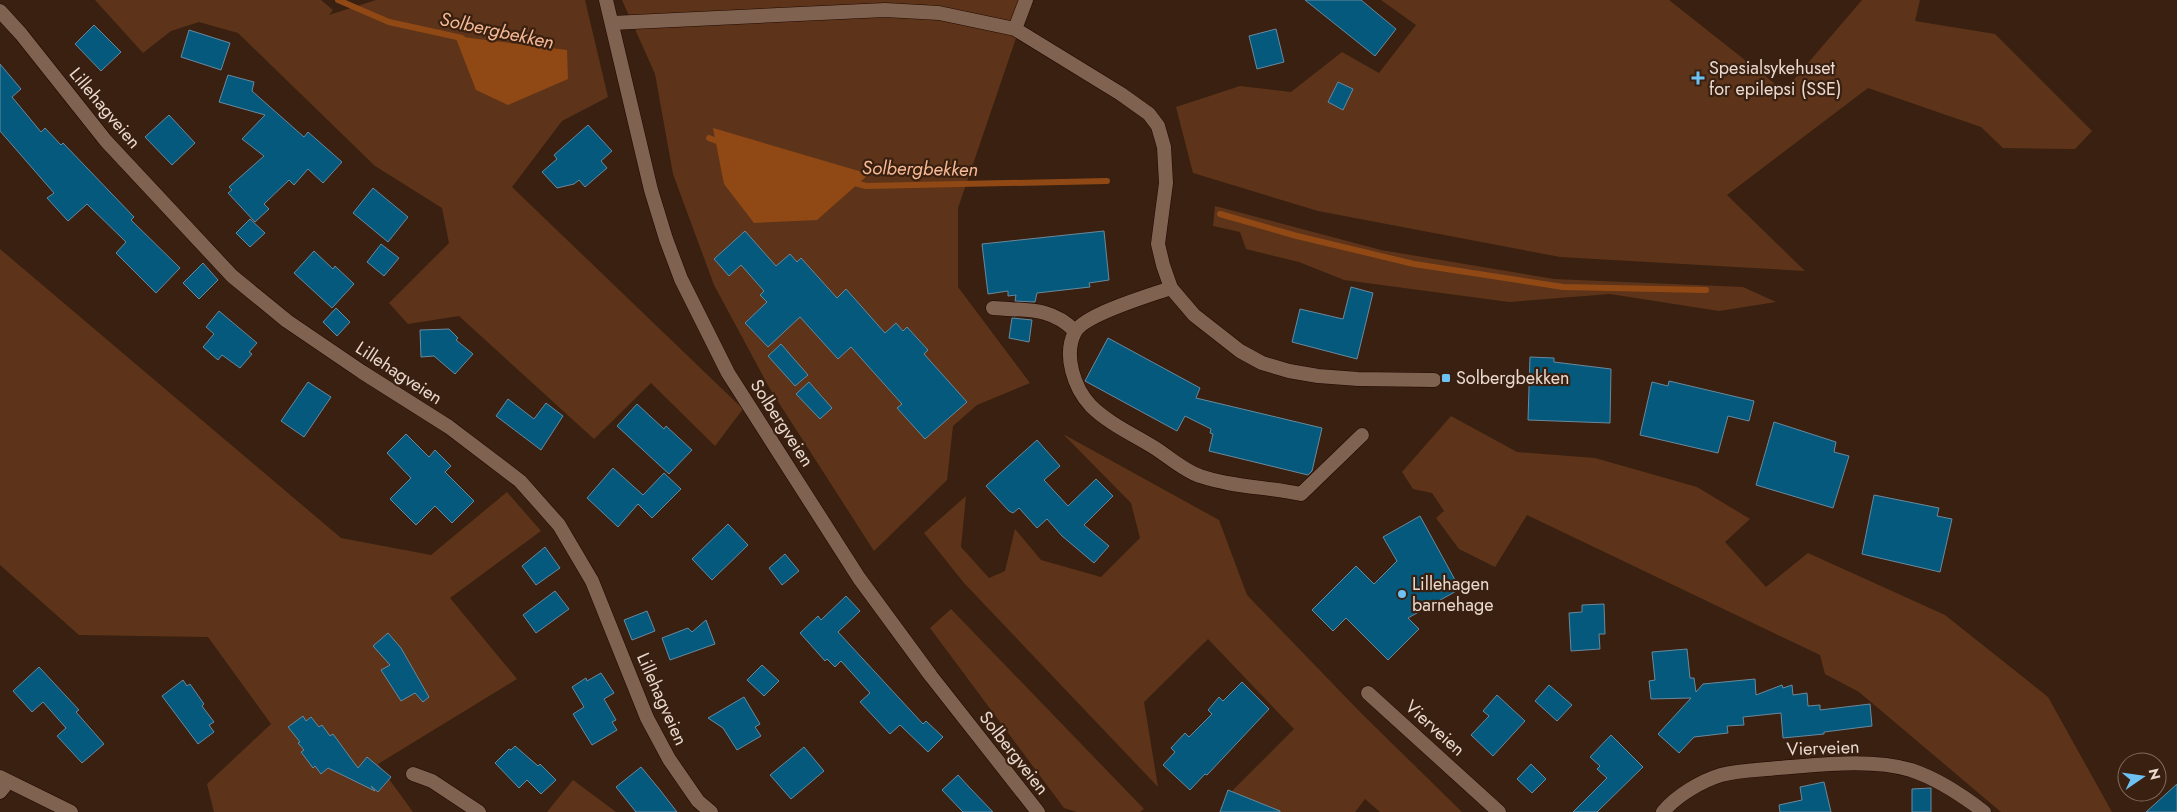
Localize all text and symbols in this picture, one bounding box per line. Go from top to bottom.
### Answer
water label: Solbergbekken [437,5,556,56]
place label: Spesialsykehuset for epilepsi (SSE) [1709,55,1842,102]
street label: Lillehagveien [63,62,147,154]
marker: Spesialsykehuset for epilepsi (SSE) [1691,71,1705,85]
water label: Solbergbekken [862,154,978,183]
street label: Lillehagveien [350,335,448,411]
place label: Solbergbekken [1456,365,1569,391]
marker: Solbergbekken [1440,372,1452,384]
street label: Solbergveien [744,374,820,472]
place label: Lillehagen barnehage [1412,571,1493,618]
marker: Lillehagen barnehage [1396,588,1408,600]
street label: Lillehagveien [630,648,694,750]
street label: Vierveien [1399,694,1471,762]
street label: Solbergveien [973,706,1055,800]
street label: Vierveien [1786,734,1860,762]
north arrow [2117,752,2167,802]
text: N [2144,766,2166,782]

